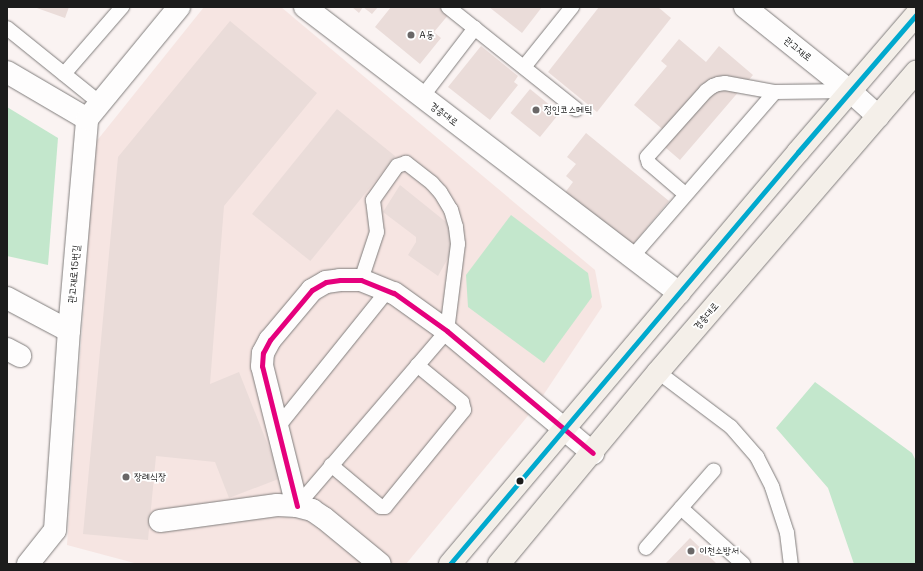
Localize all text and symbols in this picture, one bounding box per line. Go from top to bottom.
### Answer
place label: A동 [419,29,434,41]
marker: A동 [406,30,416,40]
street label: 관고재로 [782,34,814,64]
street label: 경충대로 [428,100,460,128]
place label: 정인코스메틱 [544,104,592,116]
marker: 정인코스메틱 [531,105,541,115]
street label: 관고재로15번길 [65,244,83,304]
street label: 경충대로 [691,300,721,332]
place label: 장례식장 [134,471,166,483]
marker: 장례식장 [121,472,131,482]
unlabelled marker [515,476,525,486]
place label: 이천소방서 [699,545,739,557]
marker: 이천소방서 [686,546,696,556]

